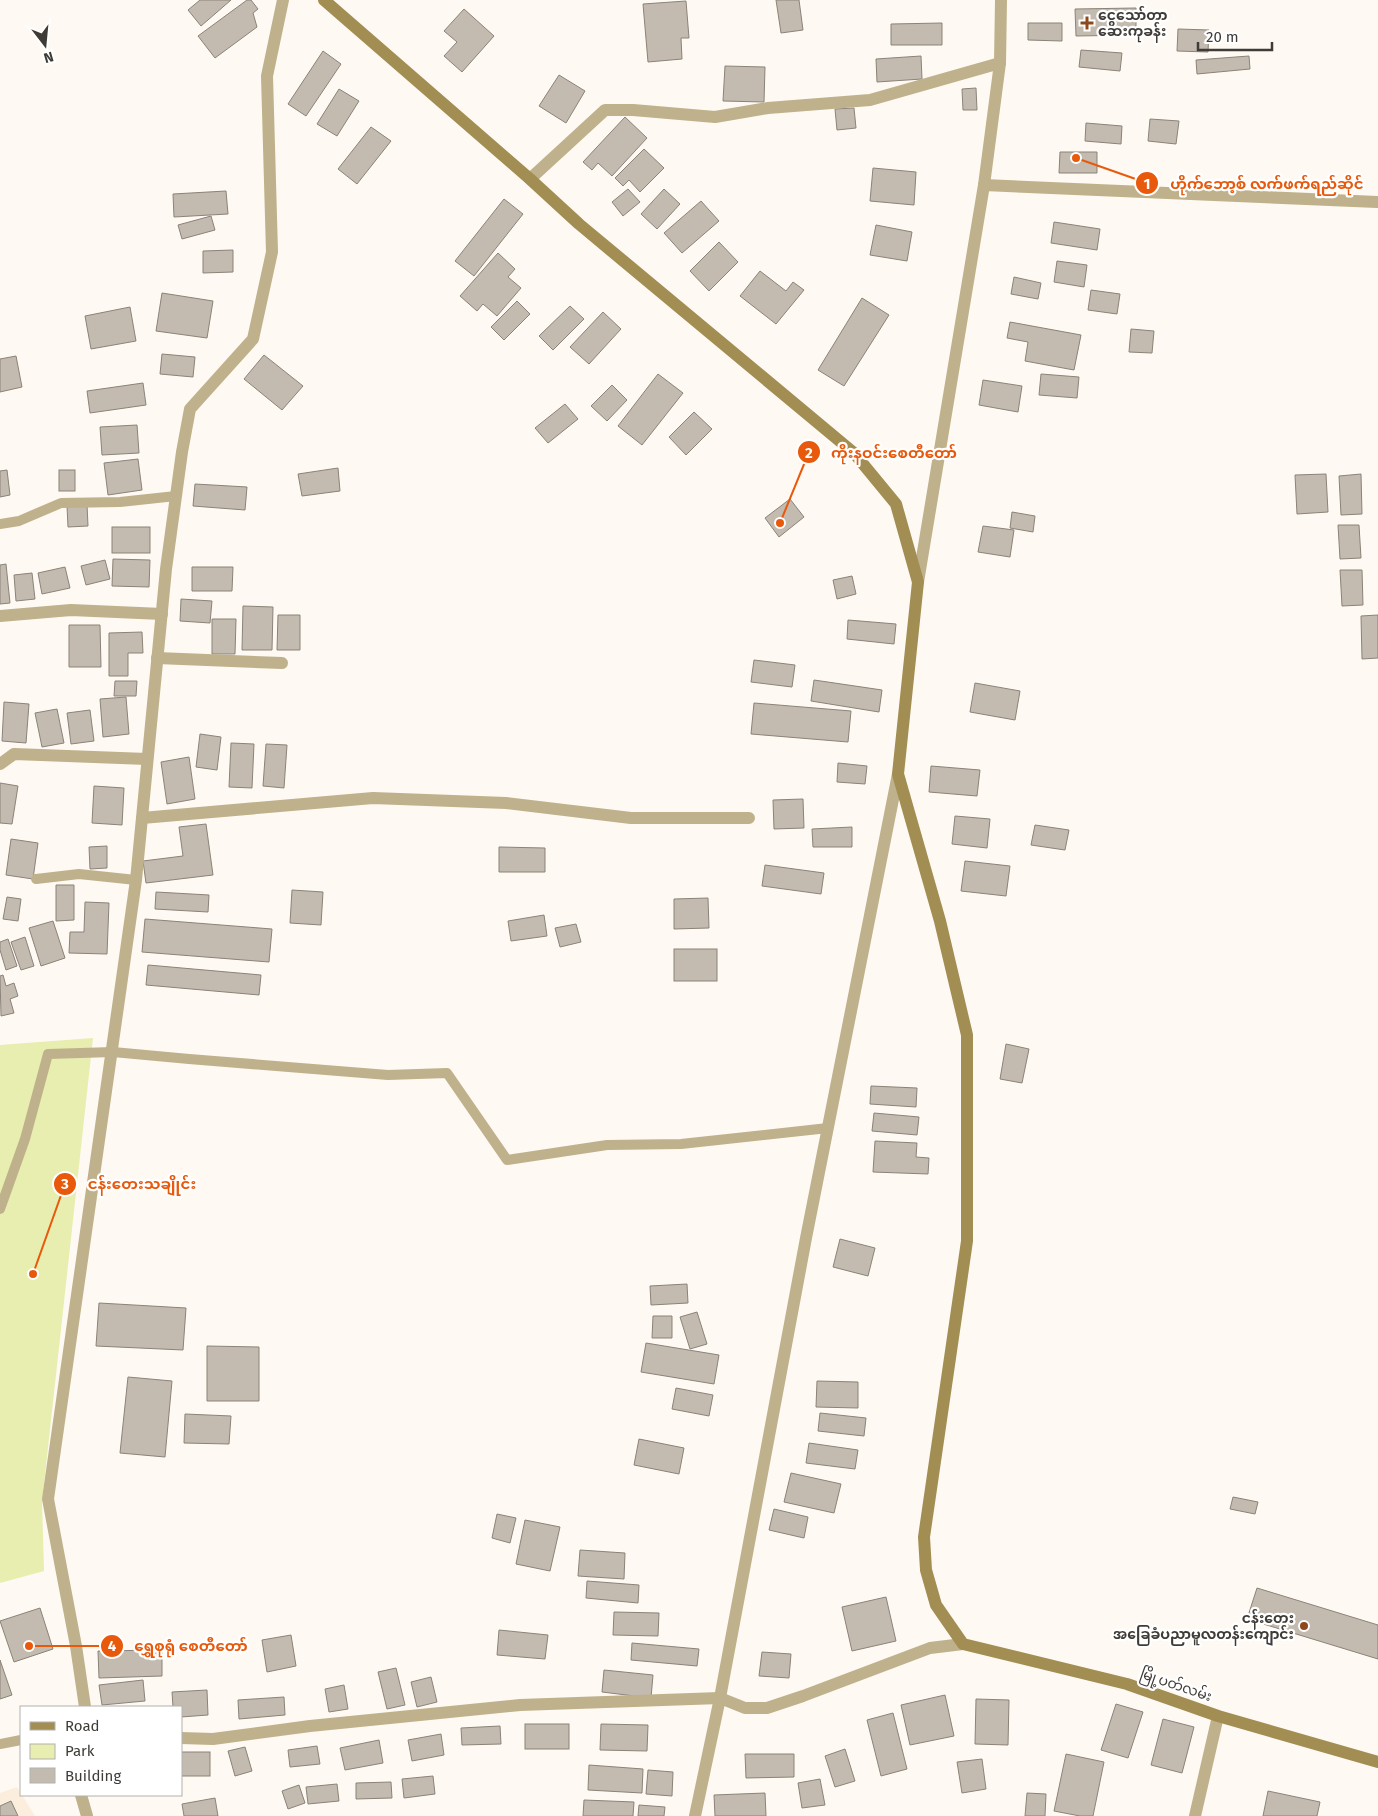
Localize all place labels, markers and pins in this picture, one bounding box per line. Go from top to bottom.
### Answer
place label: ငွေသော်တာ ဆေးကုခန်း [1098,5,1168,43]
marker: ငွေသော်တာ ဆေးကုခန်း [1080,16,1094,30]
callout: ဟိုက်ဘော့စ် လက်ဖက်ရည်ဆိုင် [1135,168,1373,198]
callout: ကိုးနဝင်းစေတီတော် [796,437,967,467]
callout: ငန်းတေးသချိုင်း [53,1169,206,1199]
place label: ငန်းတေး အခြေခံပညာမူလတန်းကျောင်း [1113,1608,1294,1646]
marker: ငန်းတေး အခြေခံပညာမူလတန်းကျောင်း [1298,1620,1310,1632]
callout: ရွှေစုရုံ စေတီတော် [99,1631,258,1661]

